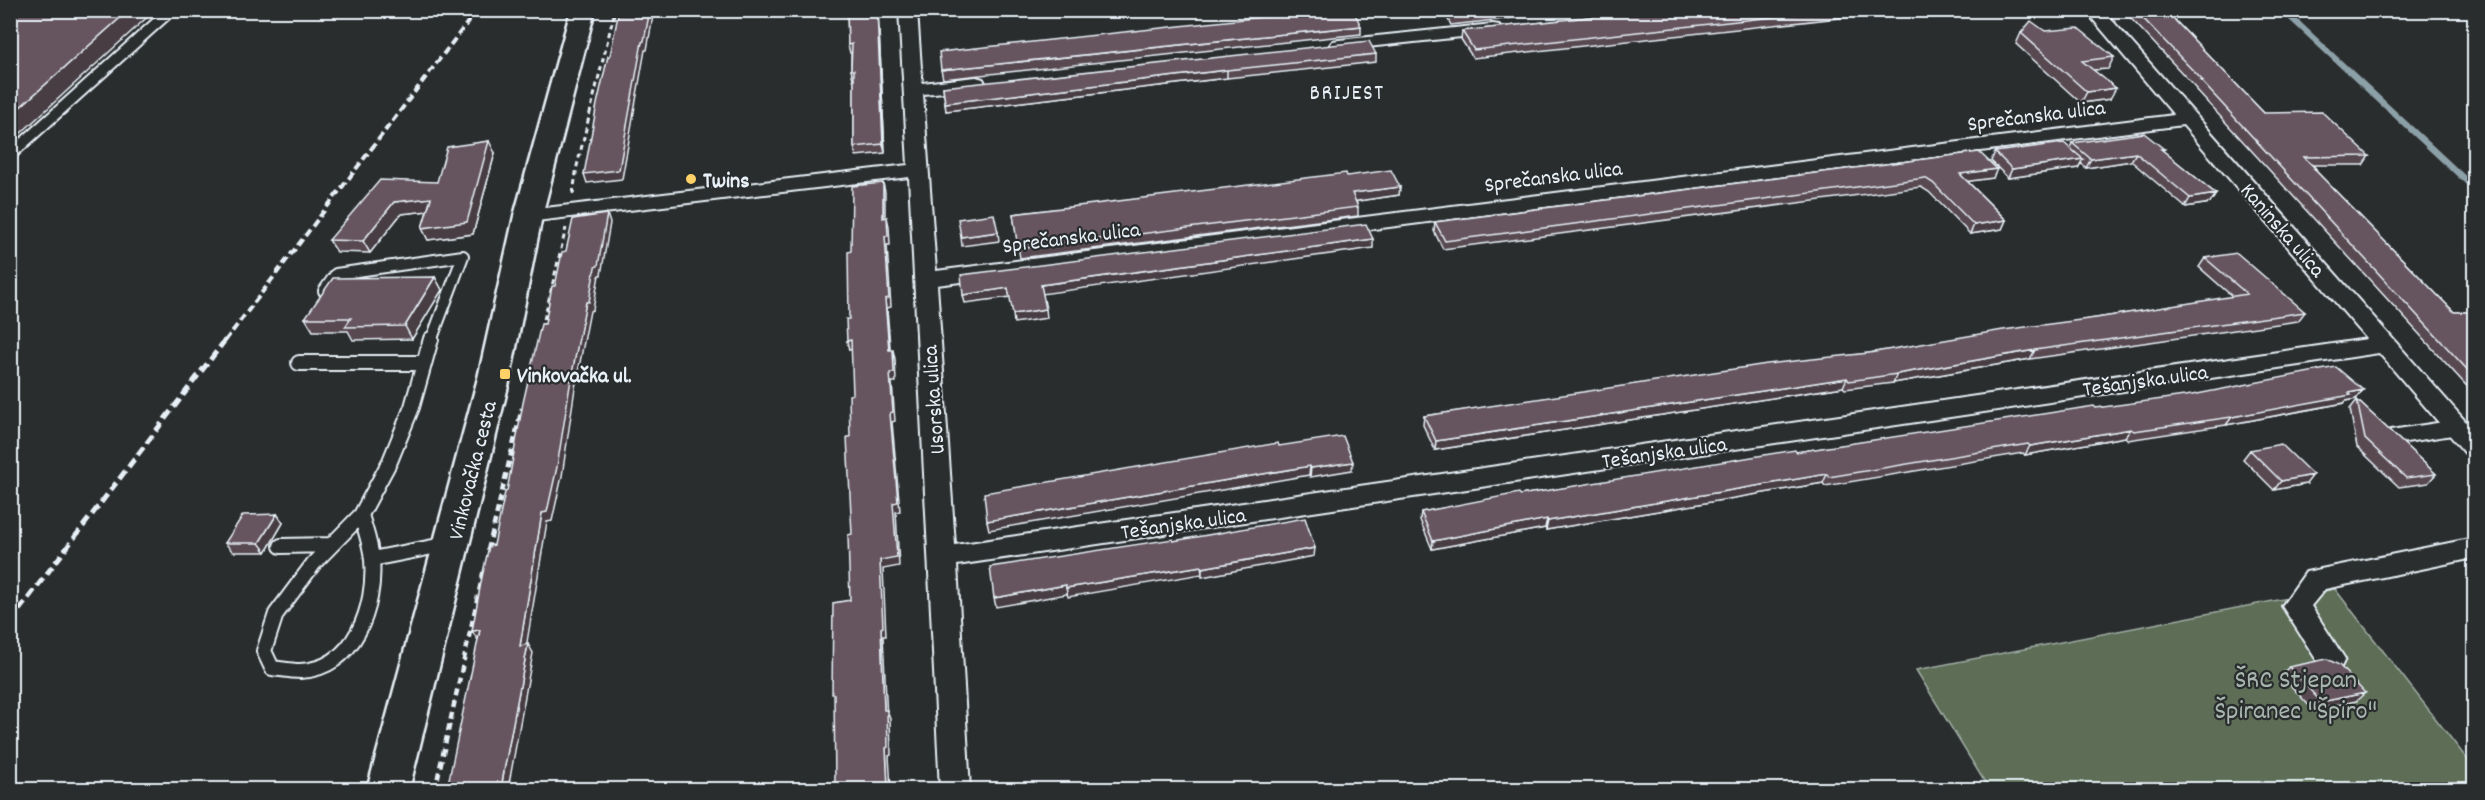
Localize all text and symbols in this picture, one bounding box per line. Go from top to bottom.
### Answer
district label: BRIJEST [1310,79,1384,110]
street label: Sprečanska ulica [1966,94,2108,141]
street label: Sprečanska ulica [1483,155,1625,202]
place label: Twins [703,167,749,198]
marker: Twins [684,172,698,186]
street label: Kaninska ulica [2231,177,2332,286]
street label: Sprečanska ulica [1001,216,1143,263]
street label: Usorska ulica [916,343,955,455]
street label: Tešanjska ulica [2081,358,2211,407]
place label: Vinkovačka ul. [517,362,632,393]
marker: Vinkovačka ul. [498,367,512,381]
street label: Vinkovačka cesta [442,397,507,544]
street label: Tešanjska ulica [1600,430,1730,479]
street label: Tešanjska ulica [1119,501,1249,550]
park label: ŠRC Stjepan Špiranec "Špiro" [2215,662,2377,732]

